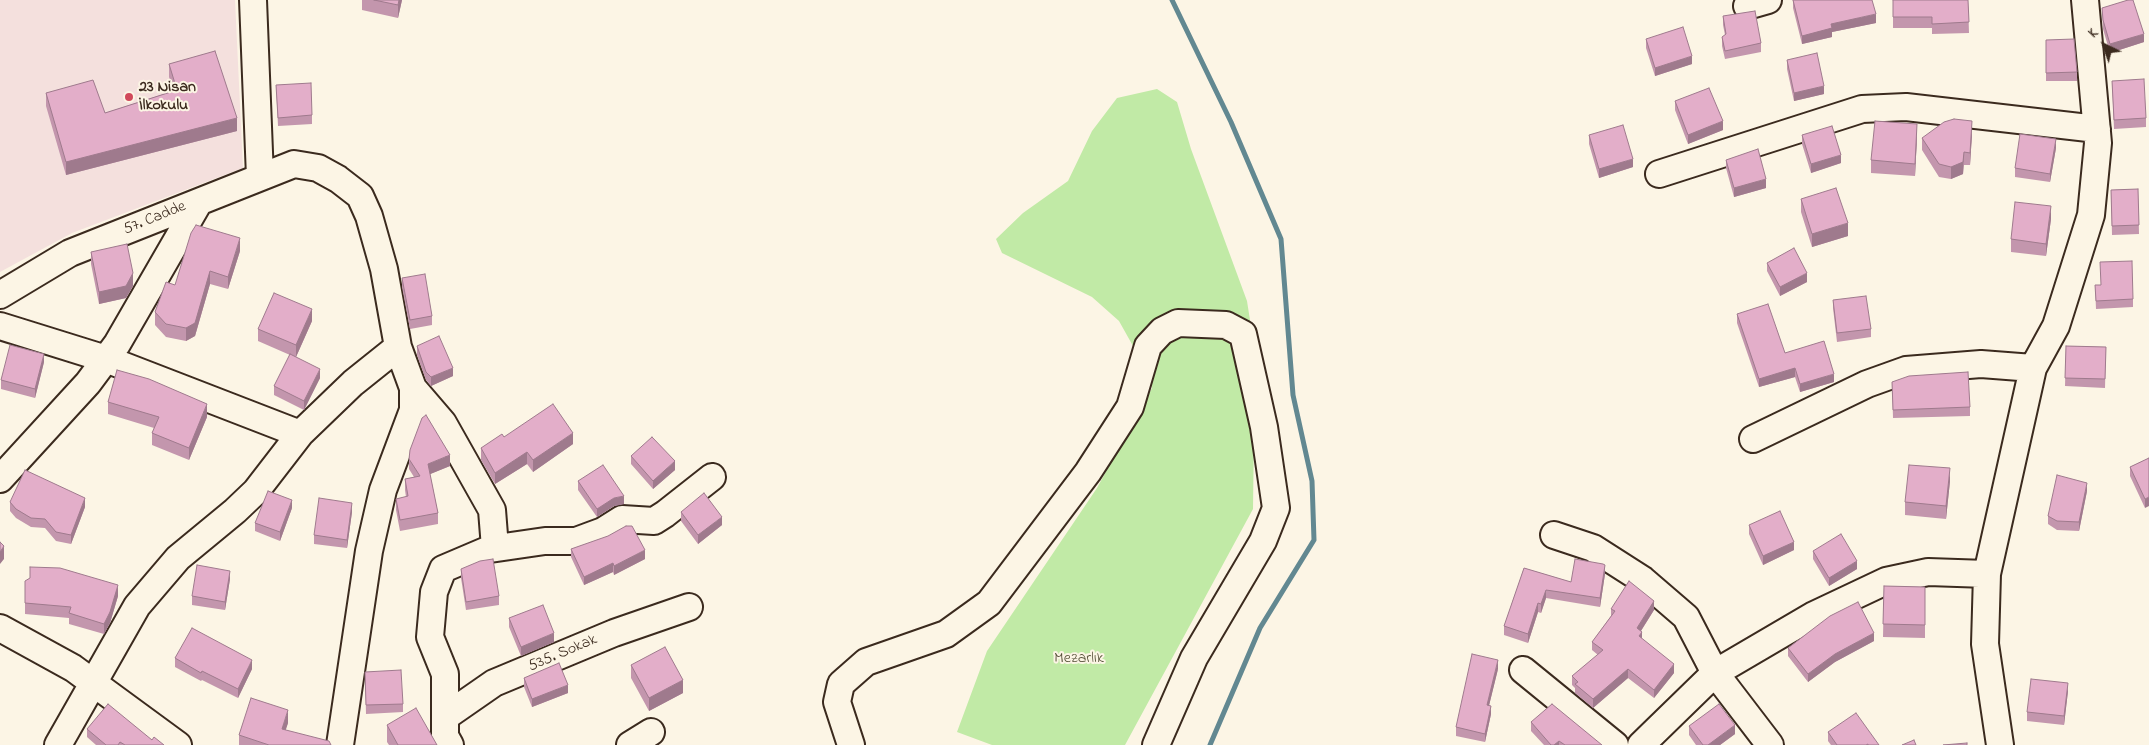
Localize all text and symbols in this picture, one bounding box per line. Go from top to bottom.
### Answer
north arrow [2079,20,2129,70]
text: K [2084,23,2103,44]
place label: 23 Nisan İlkokulu [139,78,196,116]
marker: 23 Nisan İlkokulu [123,91,135,103]
street label: 57. Cadde [121,198,189,240]
street label: 535. Sokak [526,631,600,677]
park label: Mezarlık [1054,649,1104,669]

